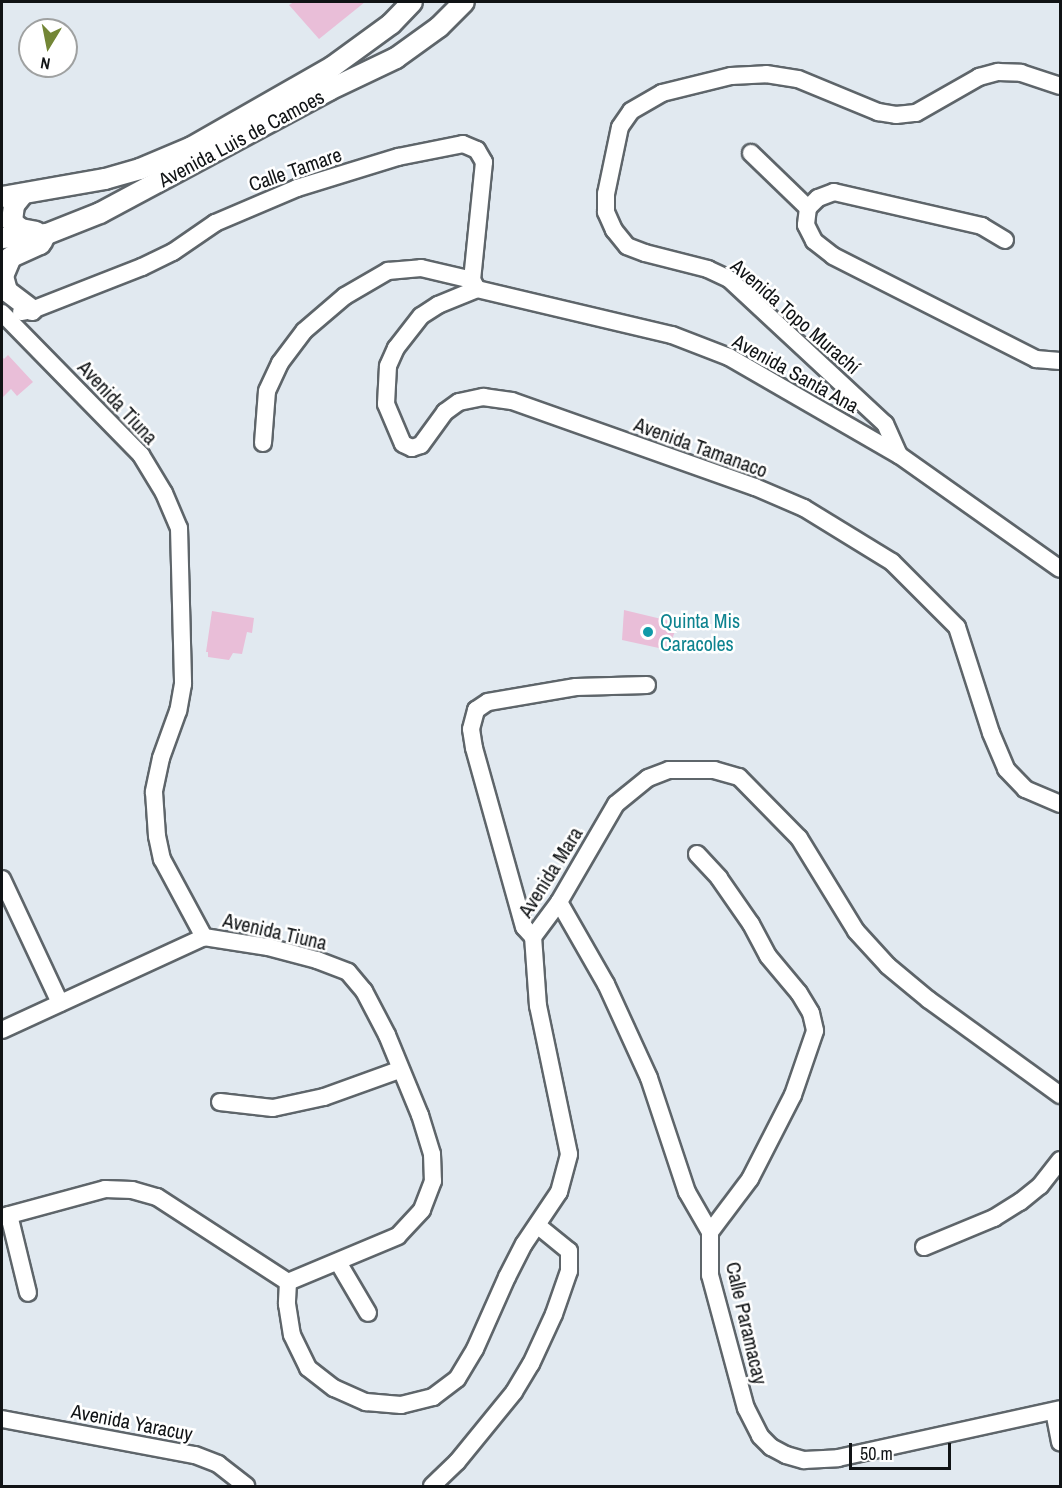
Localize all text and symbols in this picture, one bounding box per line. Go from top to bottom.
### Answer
north arrow [18,18,78,78]
text: N [39,52,52,75]
street label: Avenida Luis de Camoes [154,84,328,192]
street label: Calle Tamare [245,142,345,196]
street label: Avenida Topo Murachí [726,253,866,379]
street label: Avenida Santa Ana [728,328,864,418]
street label: Avenida Tiuna [73,355,163,449]
street label: Avenida Tamanaco [631,412,771,482]
place label: Quinta Mis Caracoles [660,608,740,655]
marker: Quinta Mis Caracoles [641,625,655,639]
street label: Avenida Mara [513,822,587,922]
street label: Avenida Tiuna [221,907,329,955]
street label: Calle Paramacay [721,1259,773,1387]
street label: Avenida Yaracuy [69,1398,195,1446]
scale bar [852,1431,954,1469]
text: 50 m [860,1441,893,1466]

